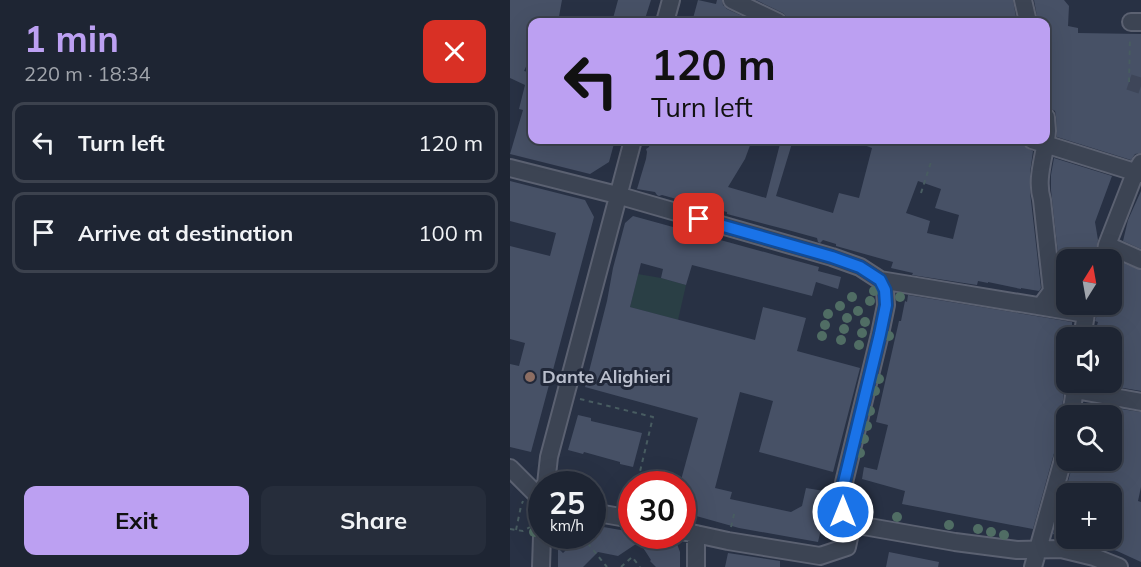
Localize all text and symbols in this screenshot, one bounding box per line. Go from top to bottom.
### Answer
text: 1 min [24,16,119,61]
button: close [423,20,486,83]
text: 120 m [651,38,776,91]
icon: left [552,42,630,120]
text: 220 m · 18:34 [24,61,150,86]
text: Turn left [651,90,753,124]
icon: left [27,126,60,159]
text: Turn left [78,129,165,157]
text: 120 m [418,129,483,157]
pin [673,193,724,244]
icon: arrive [682,202,715,235]
icon: arrive [27,216,60,249]
text: Arrive at destination [78,219,293,247]
text: 100 m [418,219,483,247]
north arrow [1056,249,1122,315]
map controls [1056,249,1122,549]
button: sound [1056,327,1122,393]
place label: Dante Alighieri [542,365,671,388]
marker: Dante Alighieri [523,370,537,384]
button: search [1056,405,1122,471]
speed limit sign: 30 [618,471,696,549]
position arrow [811,480,875,544]
button: + [1056,483,1122,549]
text: 25 [549,484,585,522]
button: Exit [24,486,249,555]
button: Share [261,486,486,555]
text: km/h [550,516,584,535]

